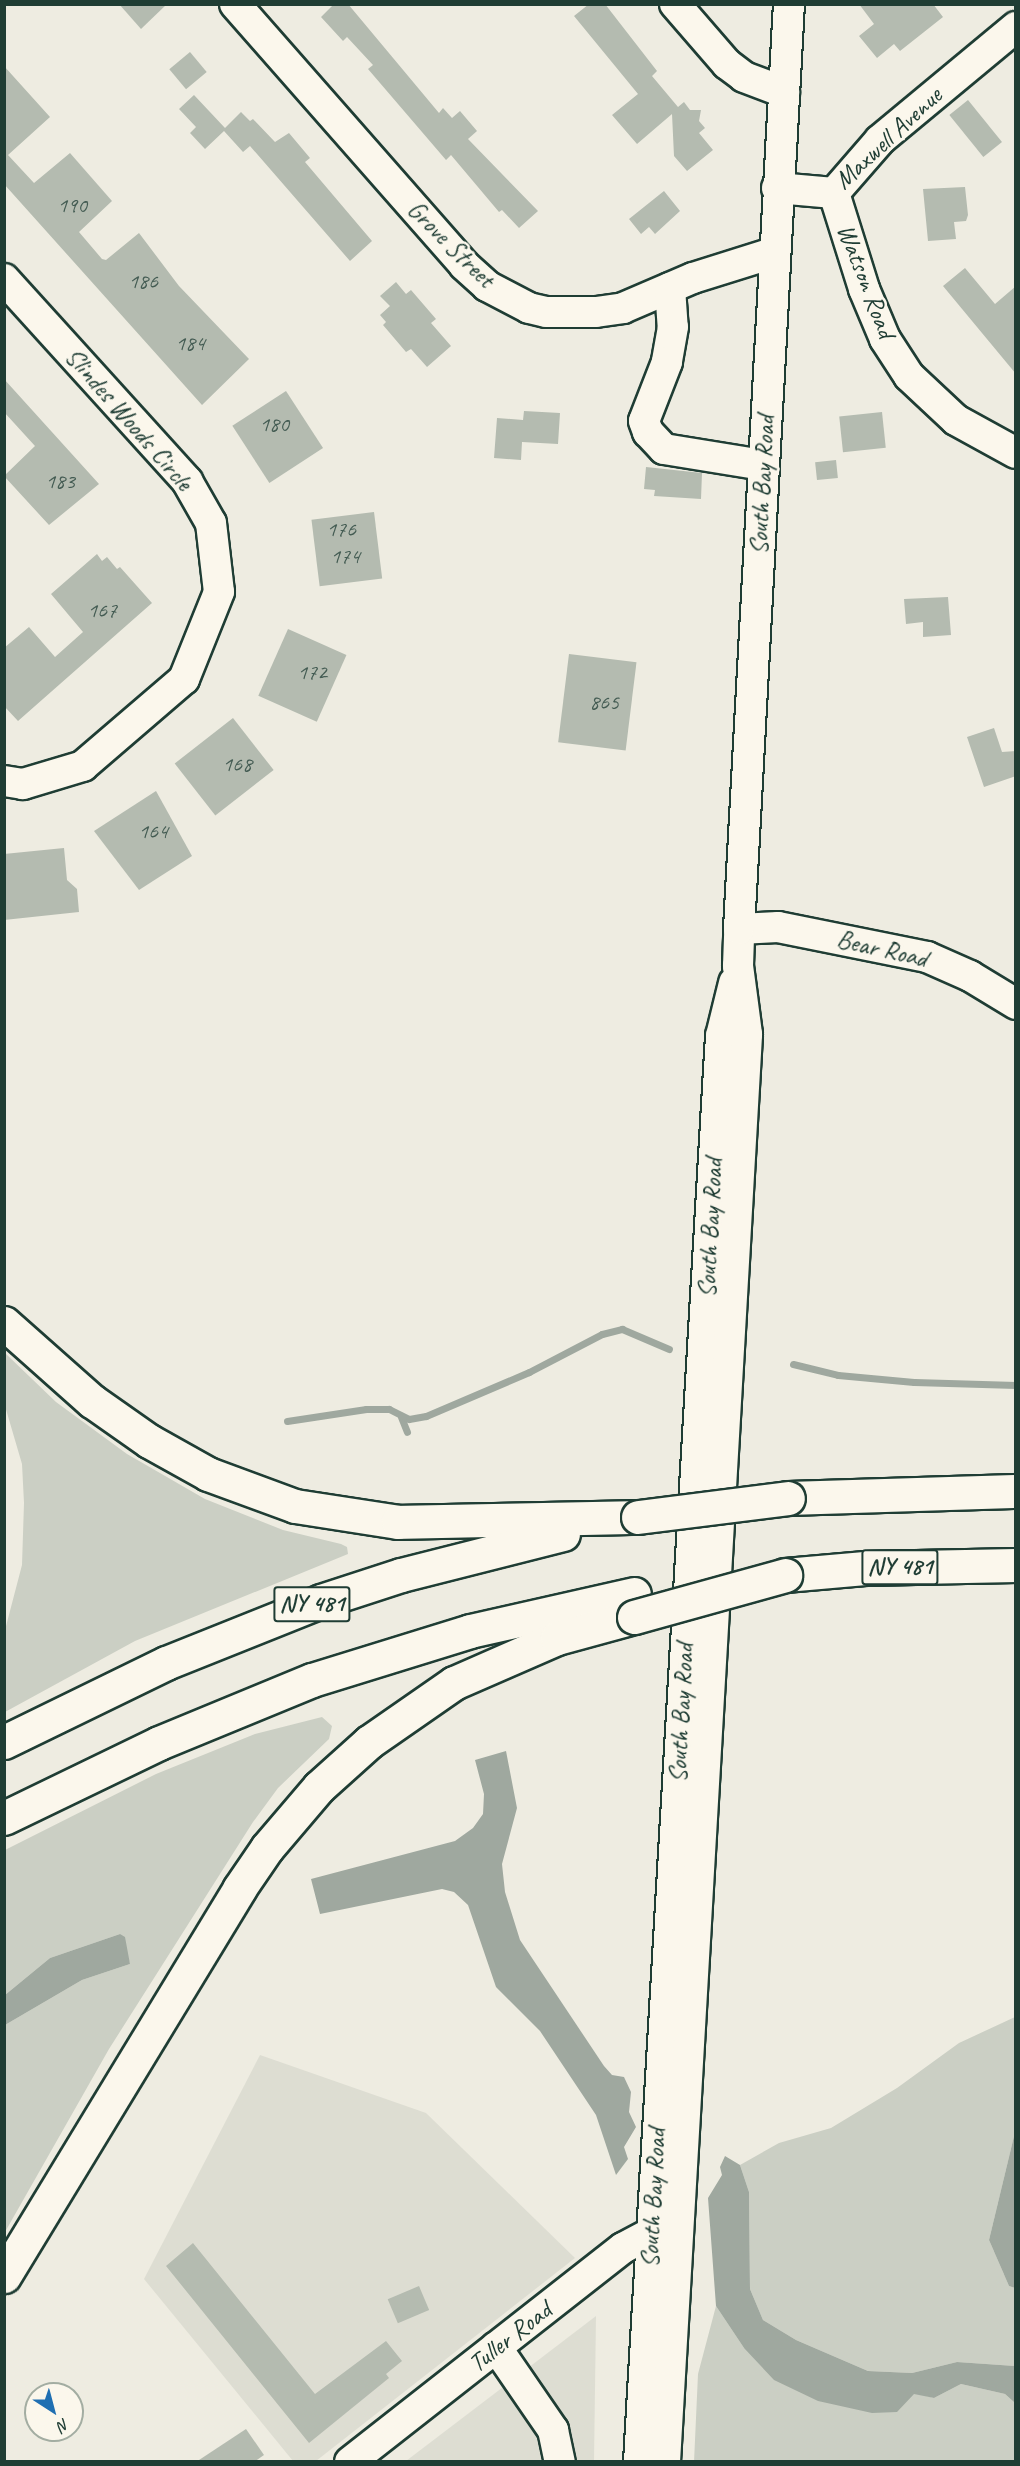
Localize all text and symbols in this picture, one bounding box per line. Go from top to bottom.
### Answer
street label: Maxwell Avenue [828,80,948,196]
house number: 190 [57,193,87,219]
street label: Grove Street [401,194,501,294]
street label: Watson Road [830,220,902,342]
house number: 186 [128,269,158,295]
house number: 184 [175,331,205,357]
street label: Slindes Woods Circle [59,341,199,497]
house number: 180 [259,412,289,438]
street label: South Bay Road [743,414,781,556]
house number: 183 [45,469,75,495]
house number: 176 [326,517,356,543]
house number: 174 [330,544,360,570]
house number: 167 [87,598,117,624]
house number: 172 [297,660,327,686]
house number: 865 [589,690,619,716]
house number: 168 [222,752,252,778]
house number: 164 [138,819,168,845]
street label: Bear Road [834,924,930,974]
street label: South Bay Road [691,1157,729,1299]
road number: NY 481 [861,1546,939,1588]
road number: NY 481 [273,1583,351,1625]
street label: South Bay Road [662,1642,700,1784]
street label: South Bay Road [634,2127,672,2269]
street label: Tuller Road [463,2295,557,2379]
north arrow [24,2382,84,2442]
text: N [54,2414,73,2436]

